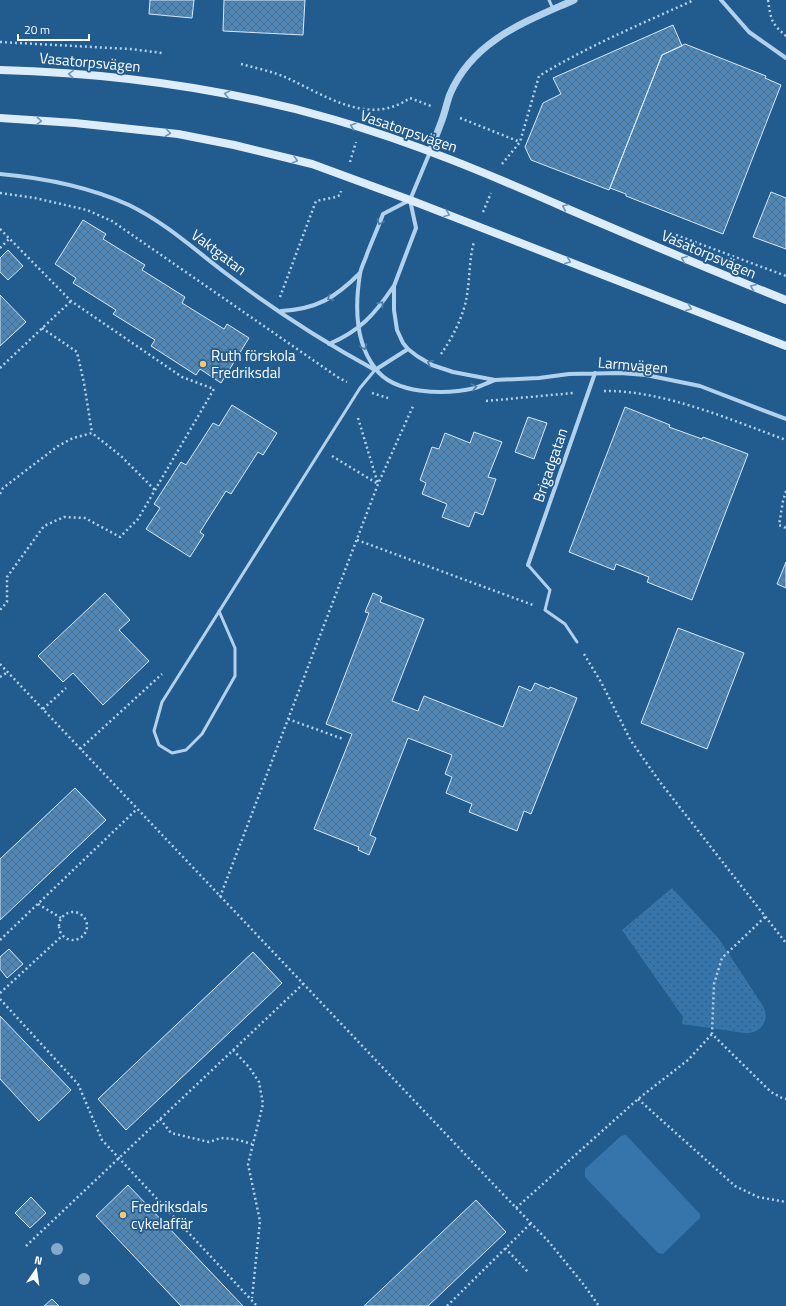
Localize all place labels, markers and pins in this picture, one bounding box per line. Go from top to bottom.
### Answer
place label: Ruth förskola Fredriksdal [211,344,296,384]
marker: Ruth förskola Fredriksdal [198,359,208,369]
place label: Fredriksdals cykelaffär [131,1195,208,1235]
marker: Fredriksdals cykelaffär [118,1210,128,1220]

